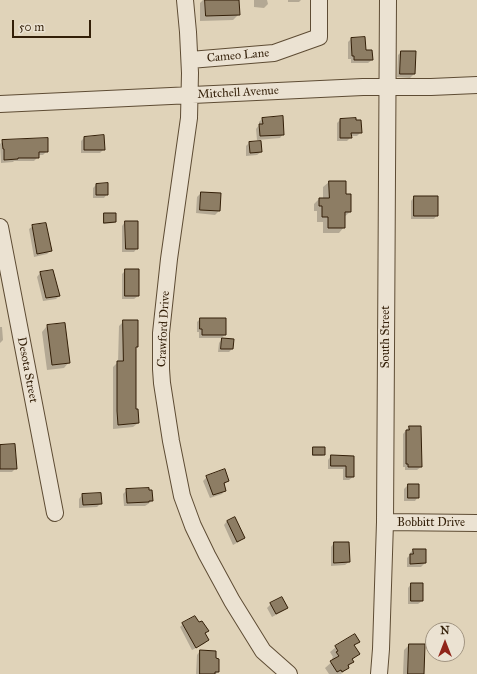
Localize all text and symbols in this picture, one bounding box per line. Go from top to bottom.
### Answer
scale bar [14,12,93,38]
text: 50 m [19,20,44,34]
street label: Cameo Lane [206,46,270,66]
street label: Mitchell Avenue [197,84,279,102]
street label: Crawford Drive [155,290,173,368]
street label: South Street [379,306,393,368]
street label: Desota Street [14,336,40,404]
street label: Bobbitt Drive [397,516,465,530]
north arrow [425,622,465,662]
text: N [440,624,450,637]

